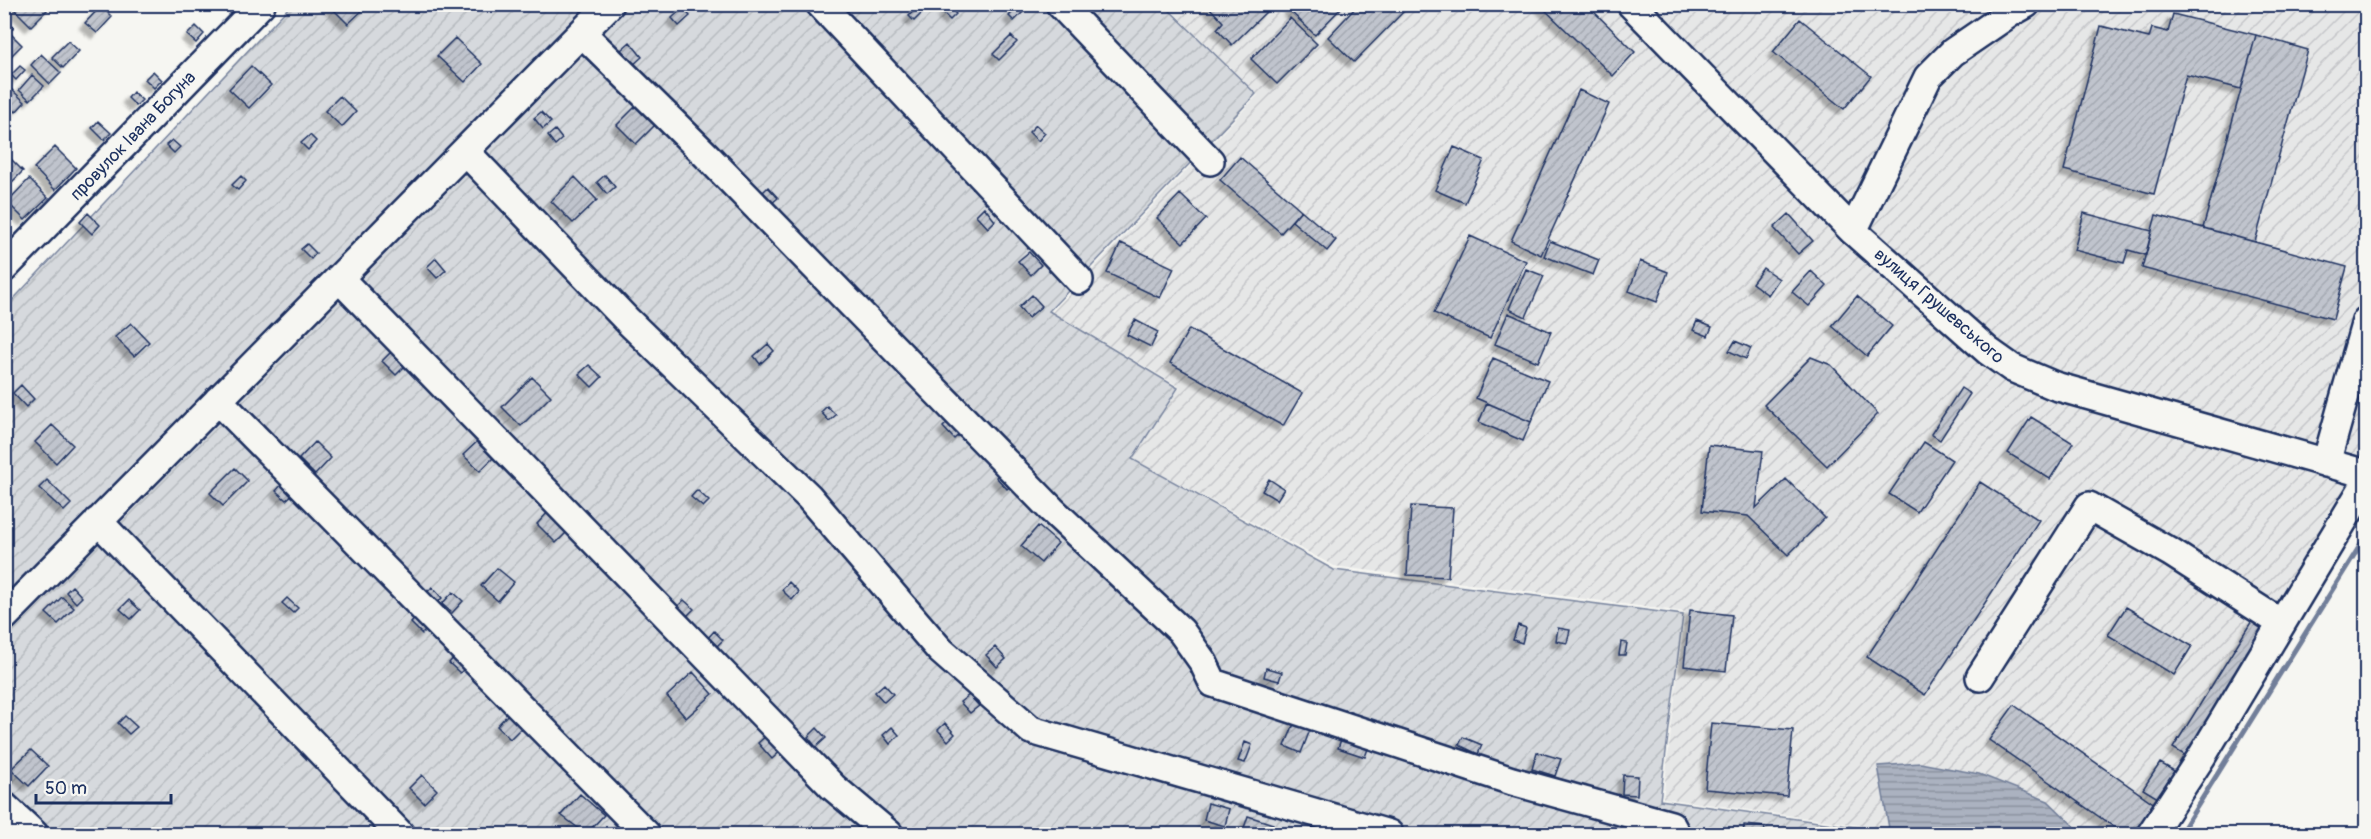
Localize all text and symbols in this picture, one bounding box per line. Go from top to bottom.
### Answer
street label: провулок Івана Богуна [65,66,201,206]
street label: вулиця Грушевського [1869,243,2009,369]
scale bar [36,767,171,805]
text: 50 m [45,777,87,800]

